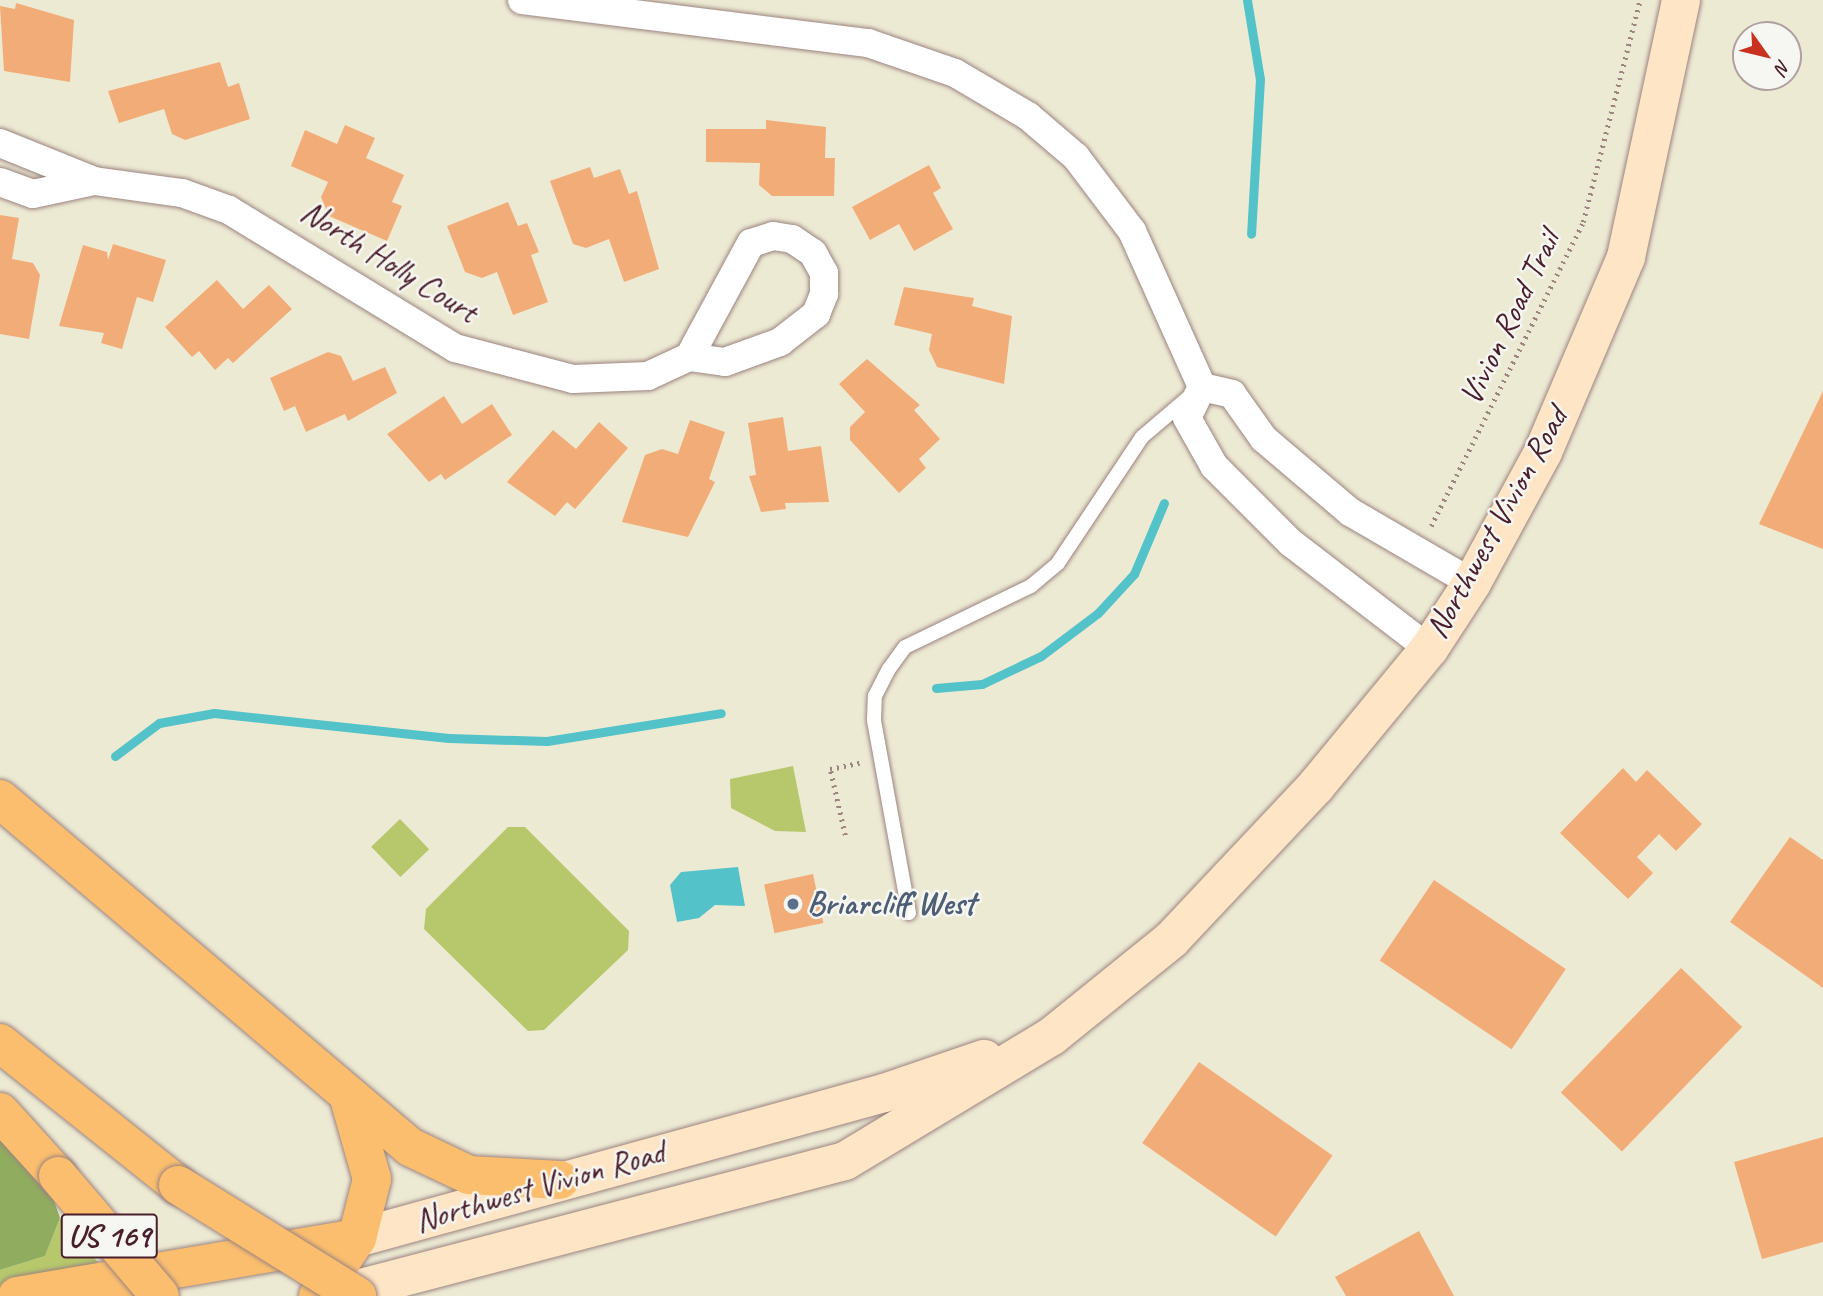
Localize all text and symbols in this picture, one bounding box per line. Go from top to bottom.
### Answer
north arrow [1732,21,1802,91]
text: N [1770,55,1796,78]
street label: North Holly Court [294,192,484,332]
street label: Vivion Road Trail [1451,225,1569,411]
street label: Northwest Vivion Road [1417,401,1577,645]
place label: Briarcliff West [807,884,975,924]
marker: Briarcliff West [785,896,801,912]
street label: Northwest Vivion Road [411,1133,669,1241]
road number: US 169 [60,1208,158,1265]

